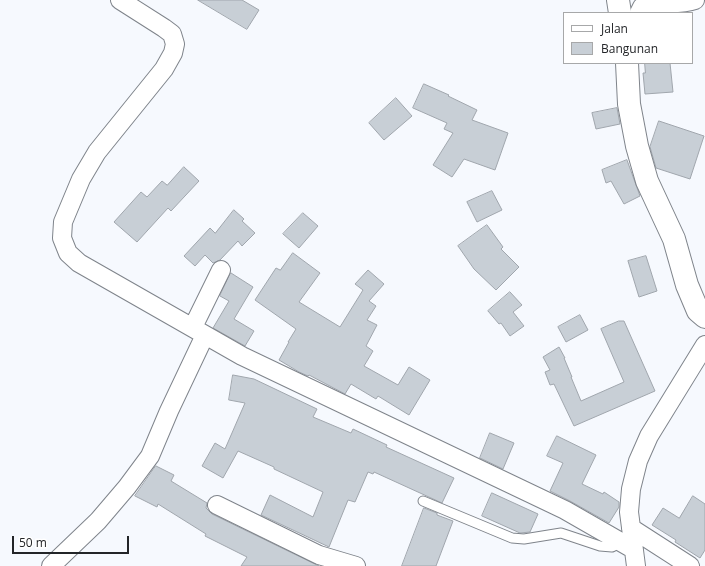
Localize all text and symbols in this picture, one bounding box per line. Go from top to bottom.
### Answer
legend [563,12,693,64]
text: Jalan [601,20,628,37]
text: Bangunan [601,40,658,57]
scale bar [14,528,131,554]
text: 50 m [19,534,47,551]

